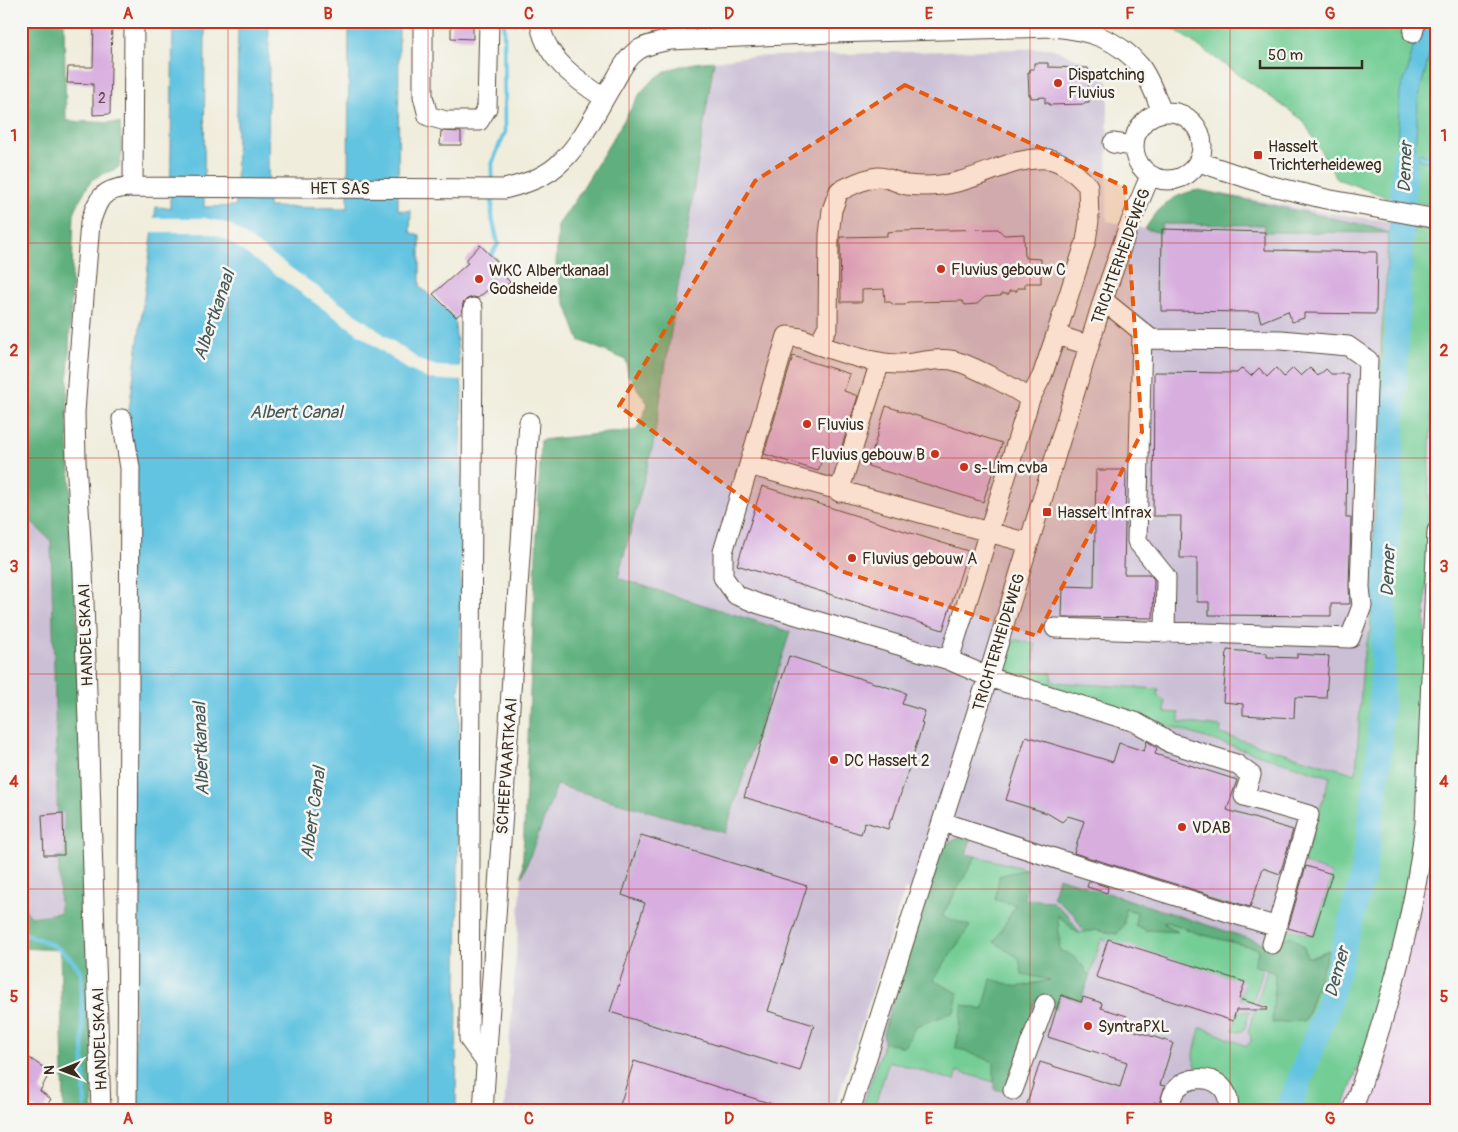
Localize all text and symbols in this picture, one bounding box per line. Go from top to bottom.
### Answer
text: A [123,4,134,24]
text: B [323,4,333,24]
text: C [524,4,534,24]
text: D [724,4,734,24]
text: E [925,4,934,24]
text: F [1125,4,1135,24]
text: G [1325,4,1336,24]
scale bar [1260,38,1363,70]
text: 50 m [1268,46,1303,65]
place label: Dispatching Fluvius [1068,65,1145,103]
marker: Dispatching Fluvius [1052,77,1064,89]
house number: 2 [98,90,106,107]
text: 1 [11,126,17,146]
text: 1 [1441,126,1447,146]
place label: Hasselt Trichterheideweg [1268,137,1382,175]
water label: Demer [1393,138,1418,193]
marker: Hasselt Trichterheideweg [1252,149,1264,161]
street label: HET SAS [310,179,370,199]
street label: TRICHTERHEIDEWEG [1087,186,1155,327]
place label: Fluvius gebouw C [951,260,1066,280]
place label: WKC Albertkanaal Godsheide [489,261,609,299]
marker: Fluvius gebouw C [935,263,947,275]
water label: Albertkanaal [188,265,241,363]
marker: WKC Albertkanaal Godsheide [473,273,485,285]
text: 2 [10,341,19,361]
text: 2 [1440,341,1449,361]
water label: Albert Canal [249,401,344,424]
place label: Fluvius [817,415,864,435]
marker: Fluvius [801,418,813,430]
place label: Fluvius gebouw B [811,445,925,465]
marker: Fluvius gebouw B [929,448,941,460]
place label: s-Lim cvba [974,458,1048,478]
marker: s-Lim cvba [958,461,970,473]
place label: Hasselt Infrax [1057,503,1152,523]
marker: Hasselt Infrax [1041,506,1053,518]
water label: Demer [1376,542,1401,597]
place label: Fluvius gebouw A [862,549,977,569]
marker: Fluvius gebouw A [846,552,858,564]
text: 3 [10,557,19,577]
text: 3 [1440,557,1449,577]
street label: TRICHTERHEIDEWEG [968,571,1029,714]
street label: HANDELSKAAI [74,583,98,687]
street label: SCHEEPVAARTKAAI [492,697,522,835]
water label: Albertkanaal [188,700,215,796]
place label: DC Hasselt 2 [844,751,930,771]
marker: DC Hasselt 2 [828,754,840,766]
water label: Albert Canal [296,764,332,861]
text: 4 [9,772,19,792]
text: 4 [1439,772,1449,792]
place label: VDAB [1192,818,1231,838]
marker: VDAB [1176,821,1188,833]
water label: Demer [1320,942,1356,1000]
text: 5 [10,987,19,1007]
street label: HANDELSKAAI [88,987,112,1091]
text: 5 [1440,987,1449,1007]
place label: SyntraPXL [1098,1017,1170,1037]
marker: SyntraPXL [1082,1020,1094,1032]
north arrow [38,1044,88,1094]
text: N [41,1065,58,1075]
text: A [123,1109,134,1129]
text: B [323,1109,333,1129]
text: C [524,1109,534,1129]
text: D [724,1109,734,1129]
text: E [925,1109,934,1129]
text: F [1125,1109,1135,1129]
text: G [1325,1109,1336,1129]

